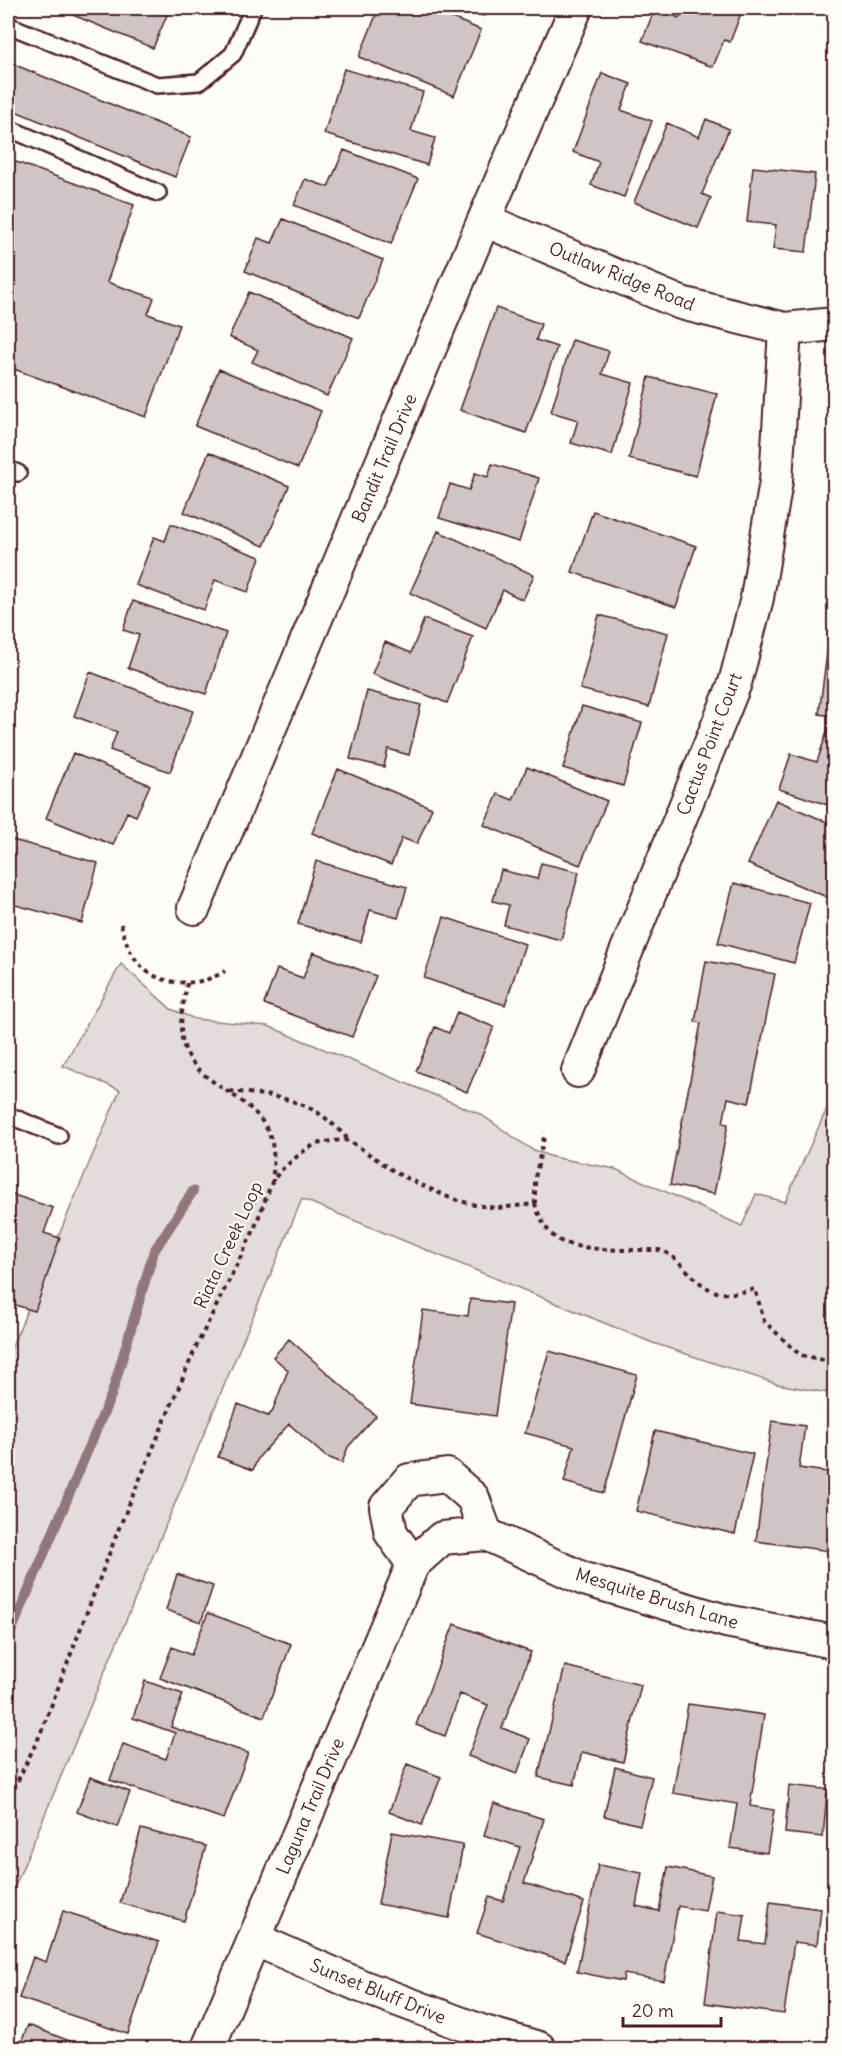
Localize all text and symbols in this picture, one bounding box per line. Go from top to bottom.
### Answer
street label: Outlaw Ridge Road [546,236,699,316]
street label: Bandit Trail Drive [346,390,422,526]
street label: Cactus Point Court [671,669,747,819]
street label: Riata Creek Loop [188,1178,268,1312]
street label: Mesquite Brush Lane [573,1562,741,1634]
street label: Laguna Trail Drive [271,1734,349,1878]
street label: Sunset Bluff Drive [307,1953,449,2029]
scale bar [623,1990,720,2028]
text: 20 m [632,1999,674,2022]

